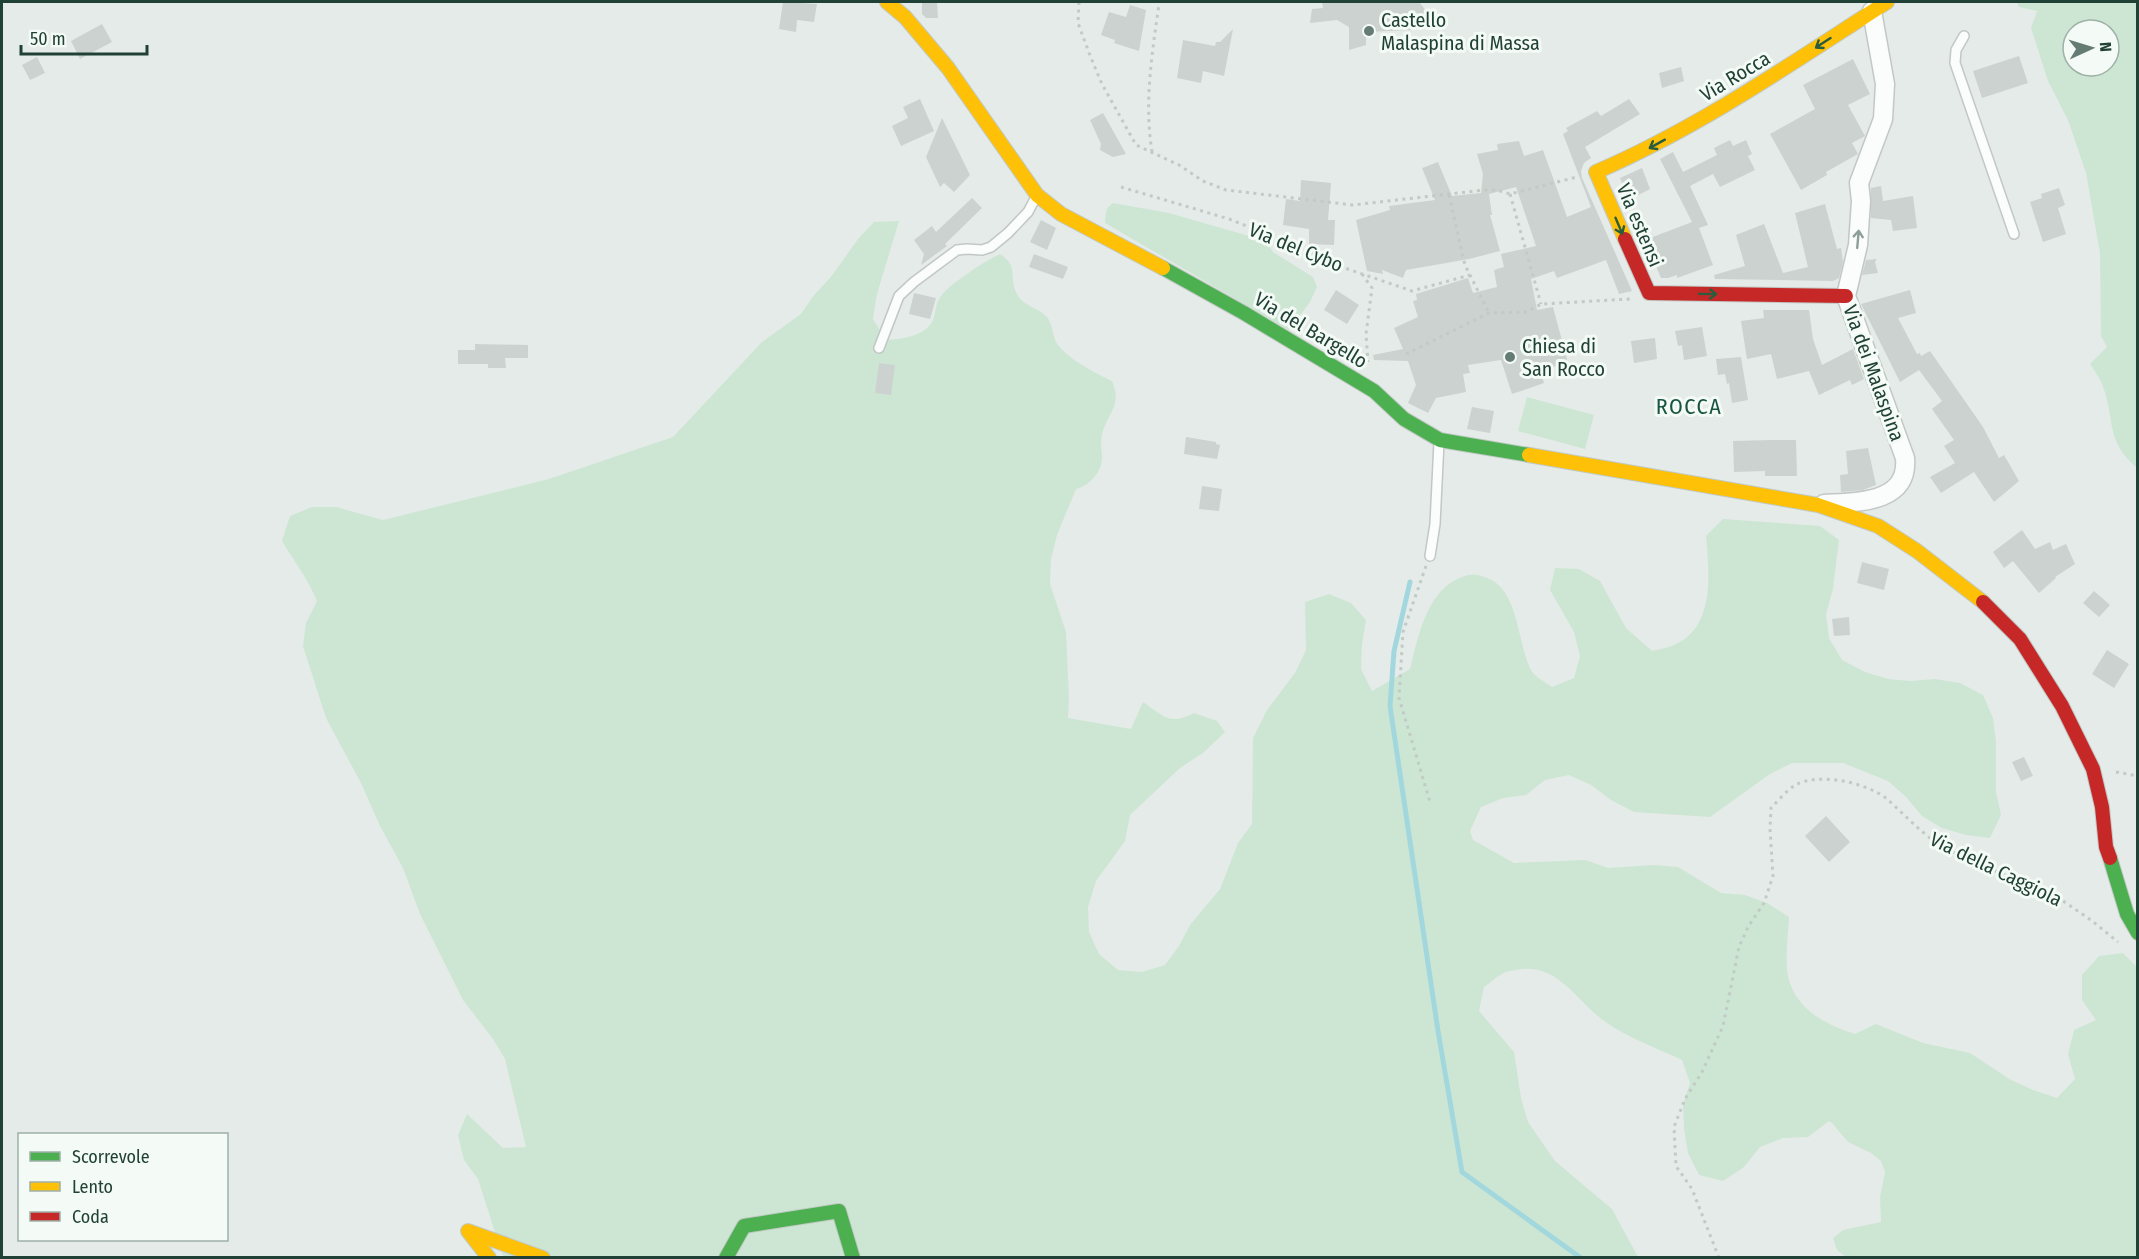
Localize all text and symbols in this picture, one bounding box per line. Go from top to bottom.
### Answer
place label: Castello Malaspina di Massa [1381,8,1540,55]
scale bar [21,18,147,56]
north arrow [2061,18,2121,78]
marker: Castello Malaspina di Massa [1362,24,1376,38]
text: 50 m [30,28,66,50]
one-way arrow [1816,37,1832,49]
text: N [2096,42,2115,52]
street label: Via Rocca [1696,46,1774,106]
one-way arrow [1648,139,1666,150]
street label: Via estensi [1612,180,1668,270]
one-way arrow [1614,216,1625,234]
street label: Via del Cybo [1245,217,1347,277]
one-way arrow [1853,229,1864,249]
street label: Via del Bargello [1250,287,1372,373]
one-way arrow [1697,288,1717,300]
street label: Via dei Malaspina [1838,302,1910,444]
place label: Chiesa di San Rocco [1522,334,1605,381]
marker: Chiesa di San Rocco [1503,350,1517,364]
district label: ROCCA [1656,393,1722,420]
street label: Via della Caggiola [1926,827,2066,911]
legend [18,1133,228,1241]
text: Scorrevole [72,1146,150,1168]
text: Lento [72,1176,113,1198]
text: Coda [72,1206,109,1228]

